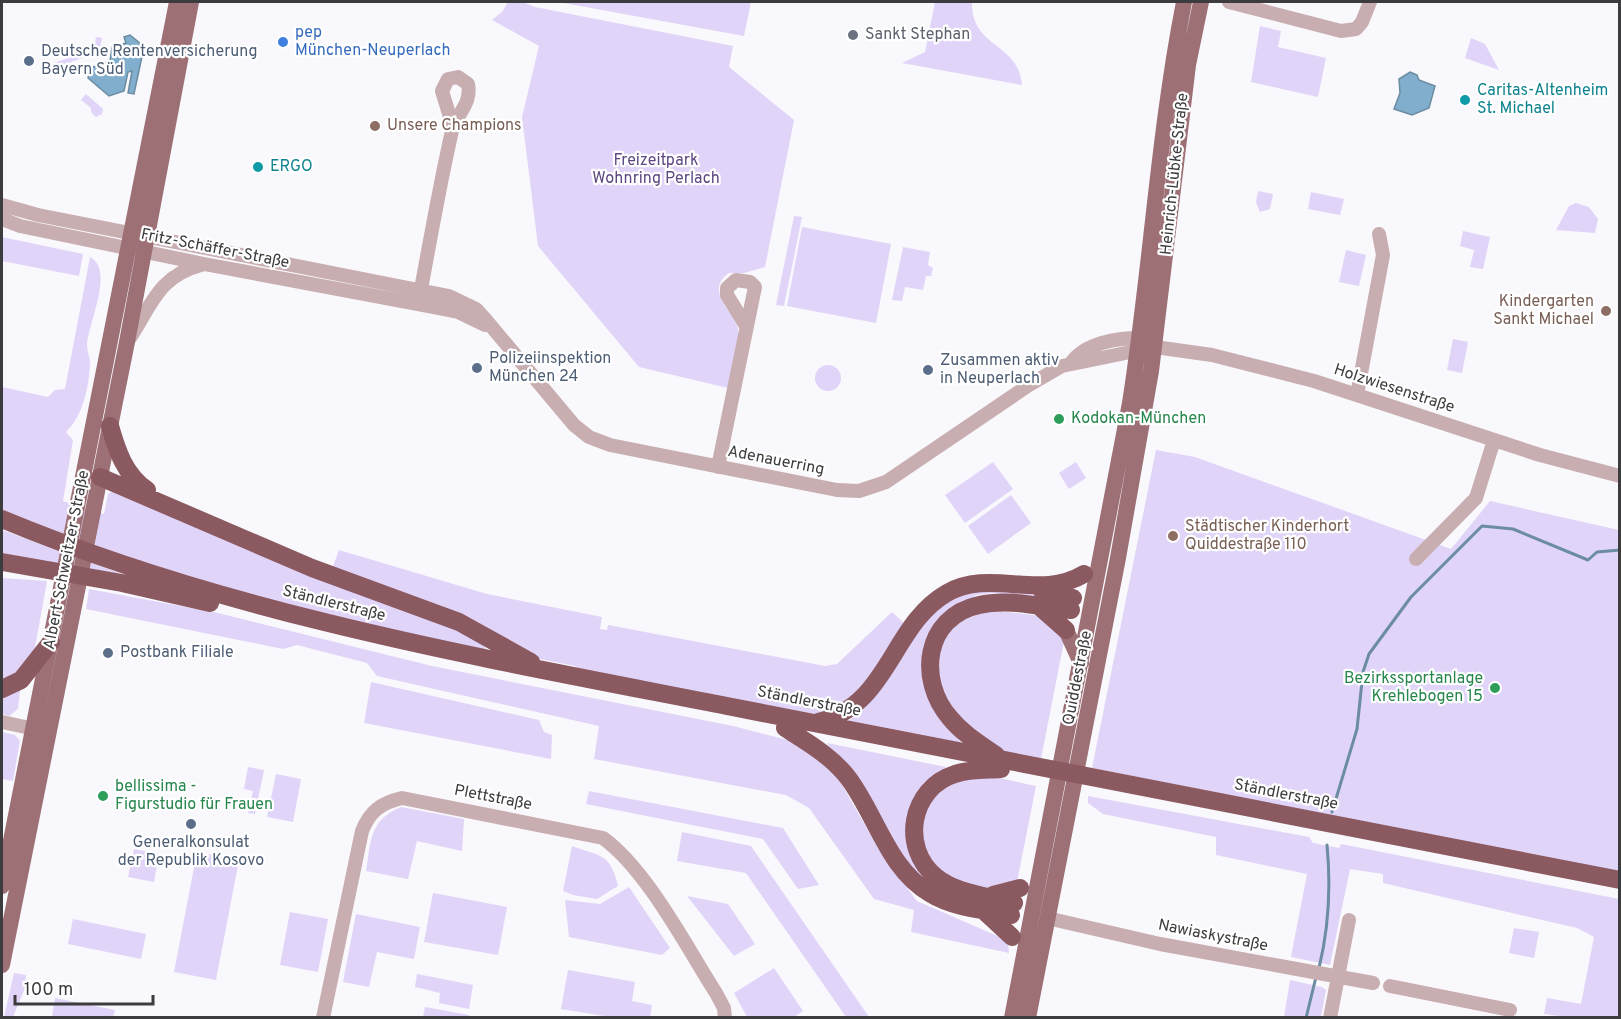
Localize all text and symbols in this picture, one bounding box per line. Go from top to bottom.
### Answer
place label: pep München-Neuperlach [295,23,451,61]
place label: Sankt Stephan [865,25,970,45]
marker: Sankt Stephan [846,28,860,42]
marker: pep München-Neuperlach [276,35,290,49]
place label: Deutsche Rentenversicherung Bayern Süd [41,42,258,80]
marker: Deutsche Rentenversicherung Bayern Süd [22,54,36,68]
place label: Caritas-Altenheim St. Michael [1477,81,1608,119]
street label: Heinrich-Lübke-Straße [1157,92,1193,256]
marker: Caritas-Altenheim St. Michael [1458,93,1472,107]
place label: Unsere Champions [387,116,522,136]
marker: Unsere Champions [368,119,382,133]
park label: Freizeitpark Wohnring Perlach [592,151,720,189]
place label: ERGO [270,157,313,177]
marker: ERGO [251,160,265,174]
street label: Fritz-Schäffer-Straße [139,225,291,273]
place label: Kindergarten Sankt Michael [1493,292,1594,330]
marker: Kindergarten Sankt Michael [1599,304,1613,318]
place label: Polizeiinspektion München 24 [489,349,611,387]
place label: Zusammen aktiv in Neuperlach [940,351,1059,389]
street label: Holzwiesenstraße [1331,360,1457,418]
marker: Polizeiinspektion München 24 [470,361,484,375]
marker: Zusammen aktiv in Neuperlach [921,363,935,377]
place label: Kodokan-München [1071,409,1206,429]
marker: Kodokan-München [1052,412,1066,426]
street label: Adenauerring [726,442,826,480]
street label: Albert-Schweitzer-Straße [40,469,94,651]
place label: Städtischer Kinderhort Quiddestraße 110 [1185,517,1349,555]
marker: Städtischer Kinderhort Quiddestraße 110 [1166,529,1180,543]
street label: Ständlerstraße [280,582,388,626]
street label: Quiddestraße [1059,629,1097,727]
place label: Postbank Filiale [120,643,234,663]
marker: Postbank Filiale [101,646,115,660]
place label: Bezirkssportanlage Krehlebogen 15 [1344,669,1483,707]
marker: Bezirkssportanlage Krehlebogen 15 [1488,681,1502,695]
street label: Ständlerstraße [755,682,863,722]
street label: Ständlerstraße [1232,775,1340,815]
place label: bellissima - Figurstudio für Frauen [115,777,273,815]
street label: Plettstraße [452,781,534,815]
marker: bellissima - Figurstudio für Frauen [96,789,110,803]
marker: Generalkonsulat der Republik Kosovo [184,817,198,831]
place label: Generalkonsulat der Republik Kosovo [118,833,264,871]
street label: Nawiaskystraße [1156,916,1270,956]
scale bar [15,968,153,1006]
text: 100 m [24,979,73,1002]

